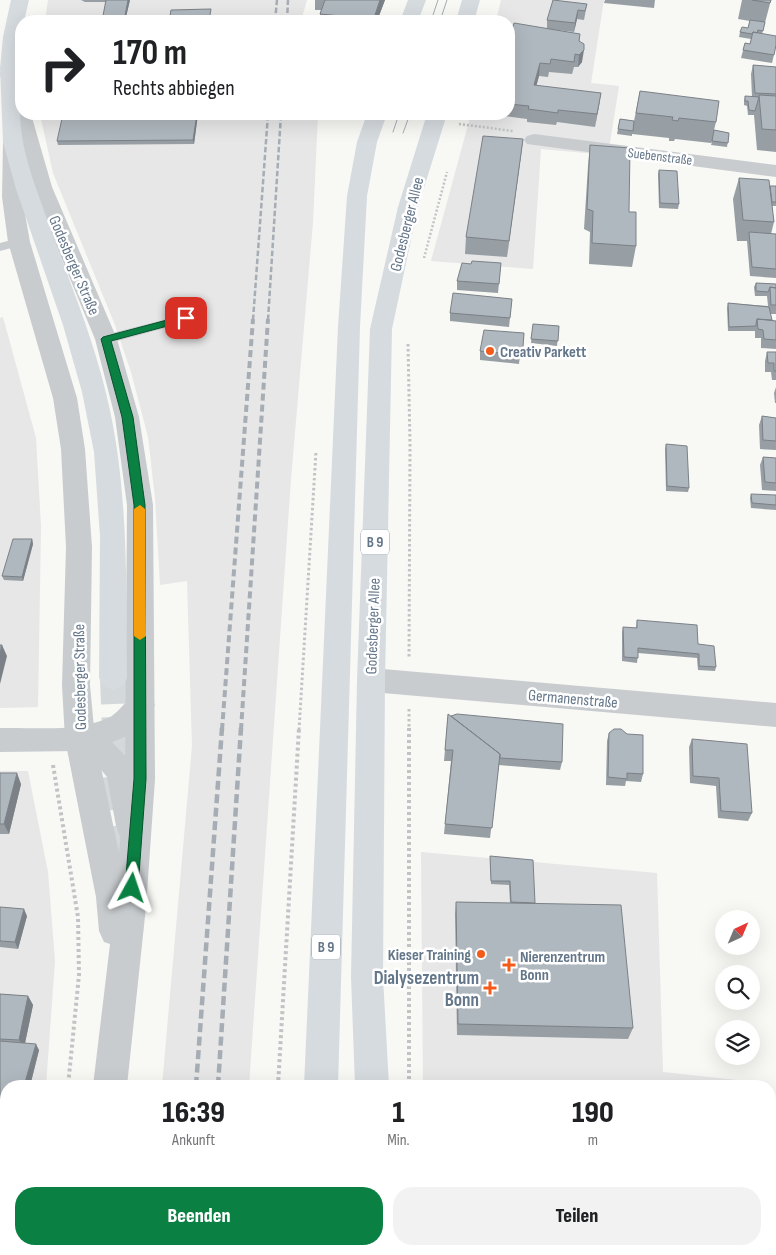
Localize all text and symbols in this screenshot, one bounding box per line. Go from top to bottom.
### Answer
text: 170 m [113,32,187,75]
icon: right [30,35,95,100]
text: Rechts abbiegen [113,75,235,102]
street label: Suebenstraße [627,144,693,169]
street label: Godesberger Allee [387,175,428,273]
street label: Godesberger Straße [44,213,103,318]
pin [165,297,207,339]
icon: arrive [172,304,200,332]
place label: Creativ Parkett [500,343,586,362]
marker: Creativ Parkett [484,345,496,357]
road number: B 9 [361,530,389,554]
street label: Godesberger Allee [362,578,385,675]
street label: Godesberger Straße [70,624,91,730]
street label: Germanenstraße [527,686,618,713]
position arrow [105,861,157,913]
north arrow [715,910,760,955]
map controls [715,910,760,1065]
road number: B 9 [312,934,340,960]
place label: Kieser Training [388,946,471,965]
marker: Kieser Training [475,948,487,960]
place label: Nierenzentrum Bonn [520,948,605,985]
marker: Nierenzentrum Bonn [502,958,516,972]
button: search [715,965,760,1010]
place label: Dialysezentrum Bonn [374,967,479,1012]
marker: Dialysezentrum Bonn [483,981,497,995]
button: layers [715,1020,760,1065]
text: 16:39 [162,1095,225,1131]
text: 1 [392,1095,405,1131]
text: 190 [572,1095,614,1131]
text: Ankunft [172,1131,215,1150]
text: Min. [387,1131,410,1150]
text: m [588,1131,598,1150]
button: Beenden [15,1187,383,1245]
button: Teilen [393,1187,761,1245]

